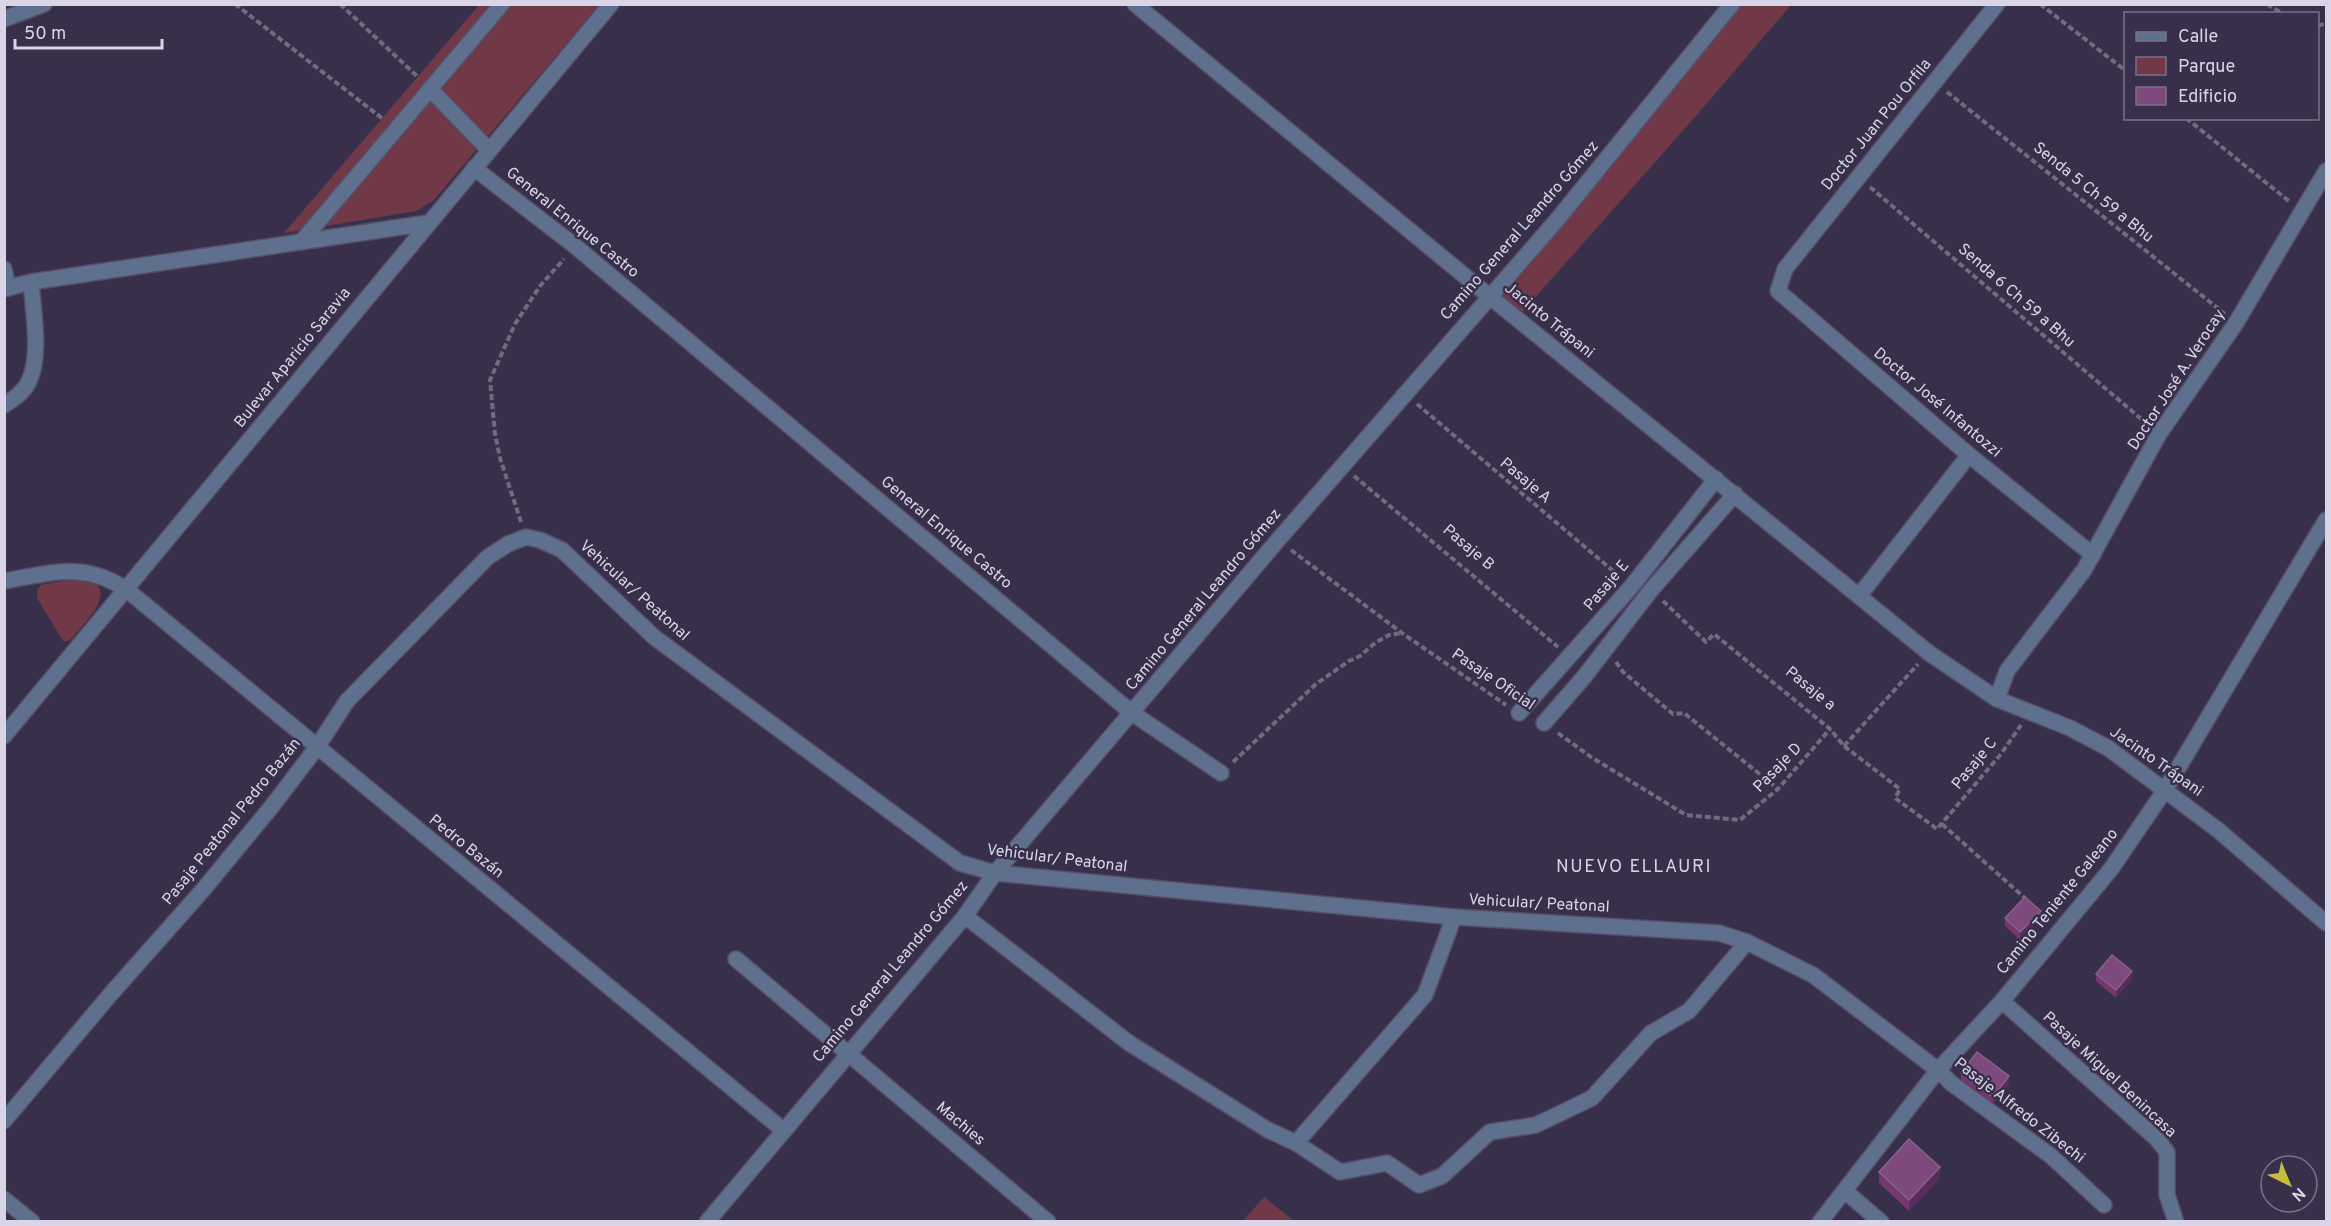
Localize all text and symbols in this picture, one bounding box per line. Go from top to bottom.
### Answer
scale bar [15,12,162,50]
legend [2124,12,2319,120]
text: 50 m [24,23,66,46]
text: Calle [2178,26,2218,49]
street label: Doctor Juan Pou Orfila [1818,55,1936,195]
text: Parque [2178,56,2235,79]
text: Edificio [2178,86,2237,109]
street label: Camino General Leandro Gómez [1436,137,1604,325]
street label: Senda 5 Ch 59 a Bhu [2029,138,2157,248]
street label: General Enrique Castro [501,163,643,283]
street label: Senda 6 Ch 59 a Bhu [1953,240,2079,352]
street label: Jacinto Trápani [1500,279,1598,363]
street label: Bulevar Aparicio Saravia [230,284,356,432]
street label: Doctor José A. Verocay [2124,306,2230,454]
street label: Doctor José Infantozzi [1869,344,2005,462]
street label: Pasaje A [1495,454,1555,508]
street label: General Enrique Castro [876,472,1016,594]
street label: Camino General Leandro Gómez [1122,505,1286,695]
street label: Pasaje B [1438,521,1498,575]
street label: Vehicular/ Peatonal [575,536,693,646]
street label: Pasaje E [1580,556,1634,616]
street label: Pasaje Oficial [1447,645,1539,715]
street label: Pasaje a [1781,663,1839,715]
street label: Jacinto Trápani [2105,722,2207,802]
street label: Pasaje C [1948,734,2002,794]
street label: Pasaje Peatonal Pedro Bazán [158,735,306,909]
street label: Pasaje D [1749,739,1807,797]
street label: Pedro Bazán [424,811,508,883]
street label: Camino Teniente Galeano [1993,825,2123,979]
street label: Vehicular/ Peatonal [986,840,1128,878]
district label: NUEVO ELLAURI [1556,856,1712,879]
street label: Camino General Leandro Gómez [809,877,973,1067]
street label: Vehicular/ Peatonal [1468,890,1610,918]
street label: Pasaje Miguel Benincasa [2038,1008,2180,1142]
street label: Pasaje Alfredo Zibechi [1950,1054,2088,1168]
street label: Machies [931,1098,989,1150]
north arrow [2259,1154,2319,1214]
text: N [2287,1182,2309,1205]

